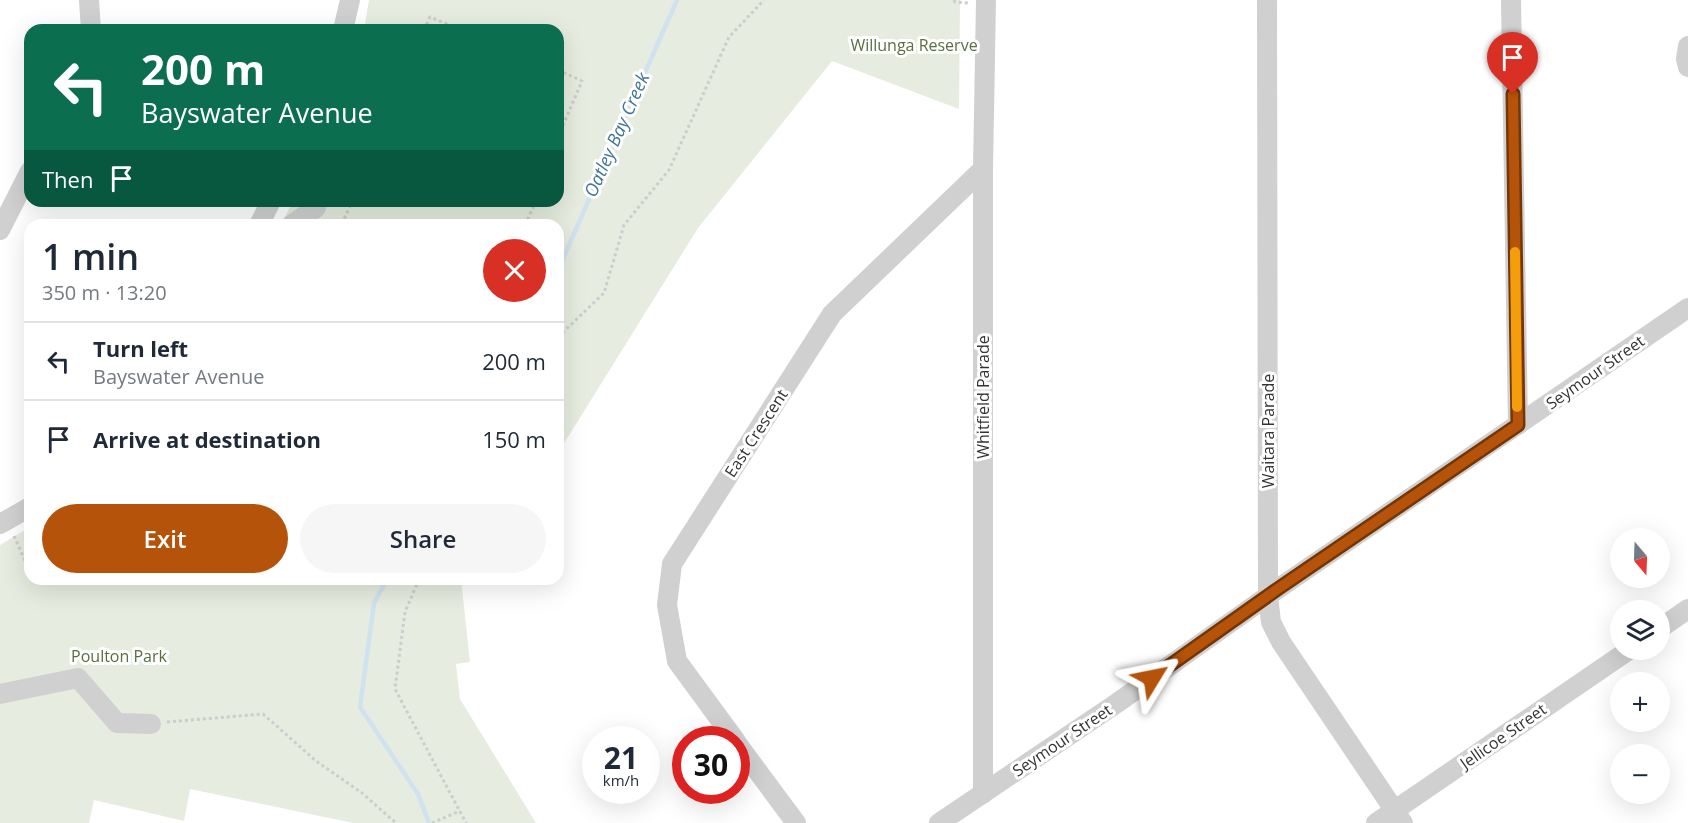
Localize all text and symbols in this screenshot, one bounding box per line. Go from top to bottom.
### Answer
pin [1487,32,1538,94]
park label: Willunga Reserve [850,34,978,56]
text: 200 m [141,40,265,97]
icon: arrive [1496,41,1529,74]
icon: left [42,48,120,126]
water label: Oatley Bay Creek [578,67,655,201]
text: Bayswater Avenue [141,94,373,131]
icon: arrive [105,162,138,195]
text: Then [42,164,93,194]
text: 1 min [42,232,139,281]
button: close [483,239,546,302]
text: 350 m · 13:20 [42,279,167,306]
street label: Seymour Street [1541,330,1649,414]
text: Turn left [93,333,188,363]
street label: Whitfield Parade [972,335,994,459]
icon: left [42,345,75,378]
text: 200 m [482,346,546,376]
text: Bayswater Avenue [93,363,265,390]
street label: Waitara Parade [1257,374,1279,488]
street label: East Crescent [719,385,793,481]
icon: arrive [42,423,75,456]
text: Arrive at destination [93,424,321,454]
text: 150 m [482,424,546,454]
button: Exit [42,504,288,573]
button: Share [300,504,546,573]
north arrow [1610,528,1670,588]
map controls [1610,528,1670,804]
button: layers [1610,600,1670,660]
park label: Poulton Park [71,645,168,667]
position arrow [1120,646,1184,710]
button: + [1610,672,1670,732]
street label: Seymour Street [1008,698,1116,781]
street label: Jellicoe Street [1454,698,1551,775]
speed limit sign: 30 [672,726,750,804]
text: 21 [604,737,638,778]
button: − [1610,744,1670,804]
text: km/h [603,770,639,790]

